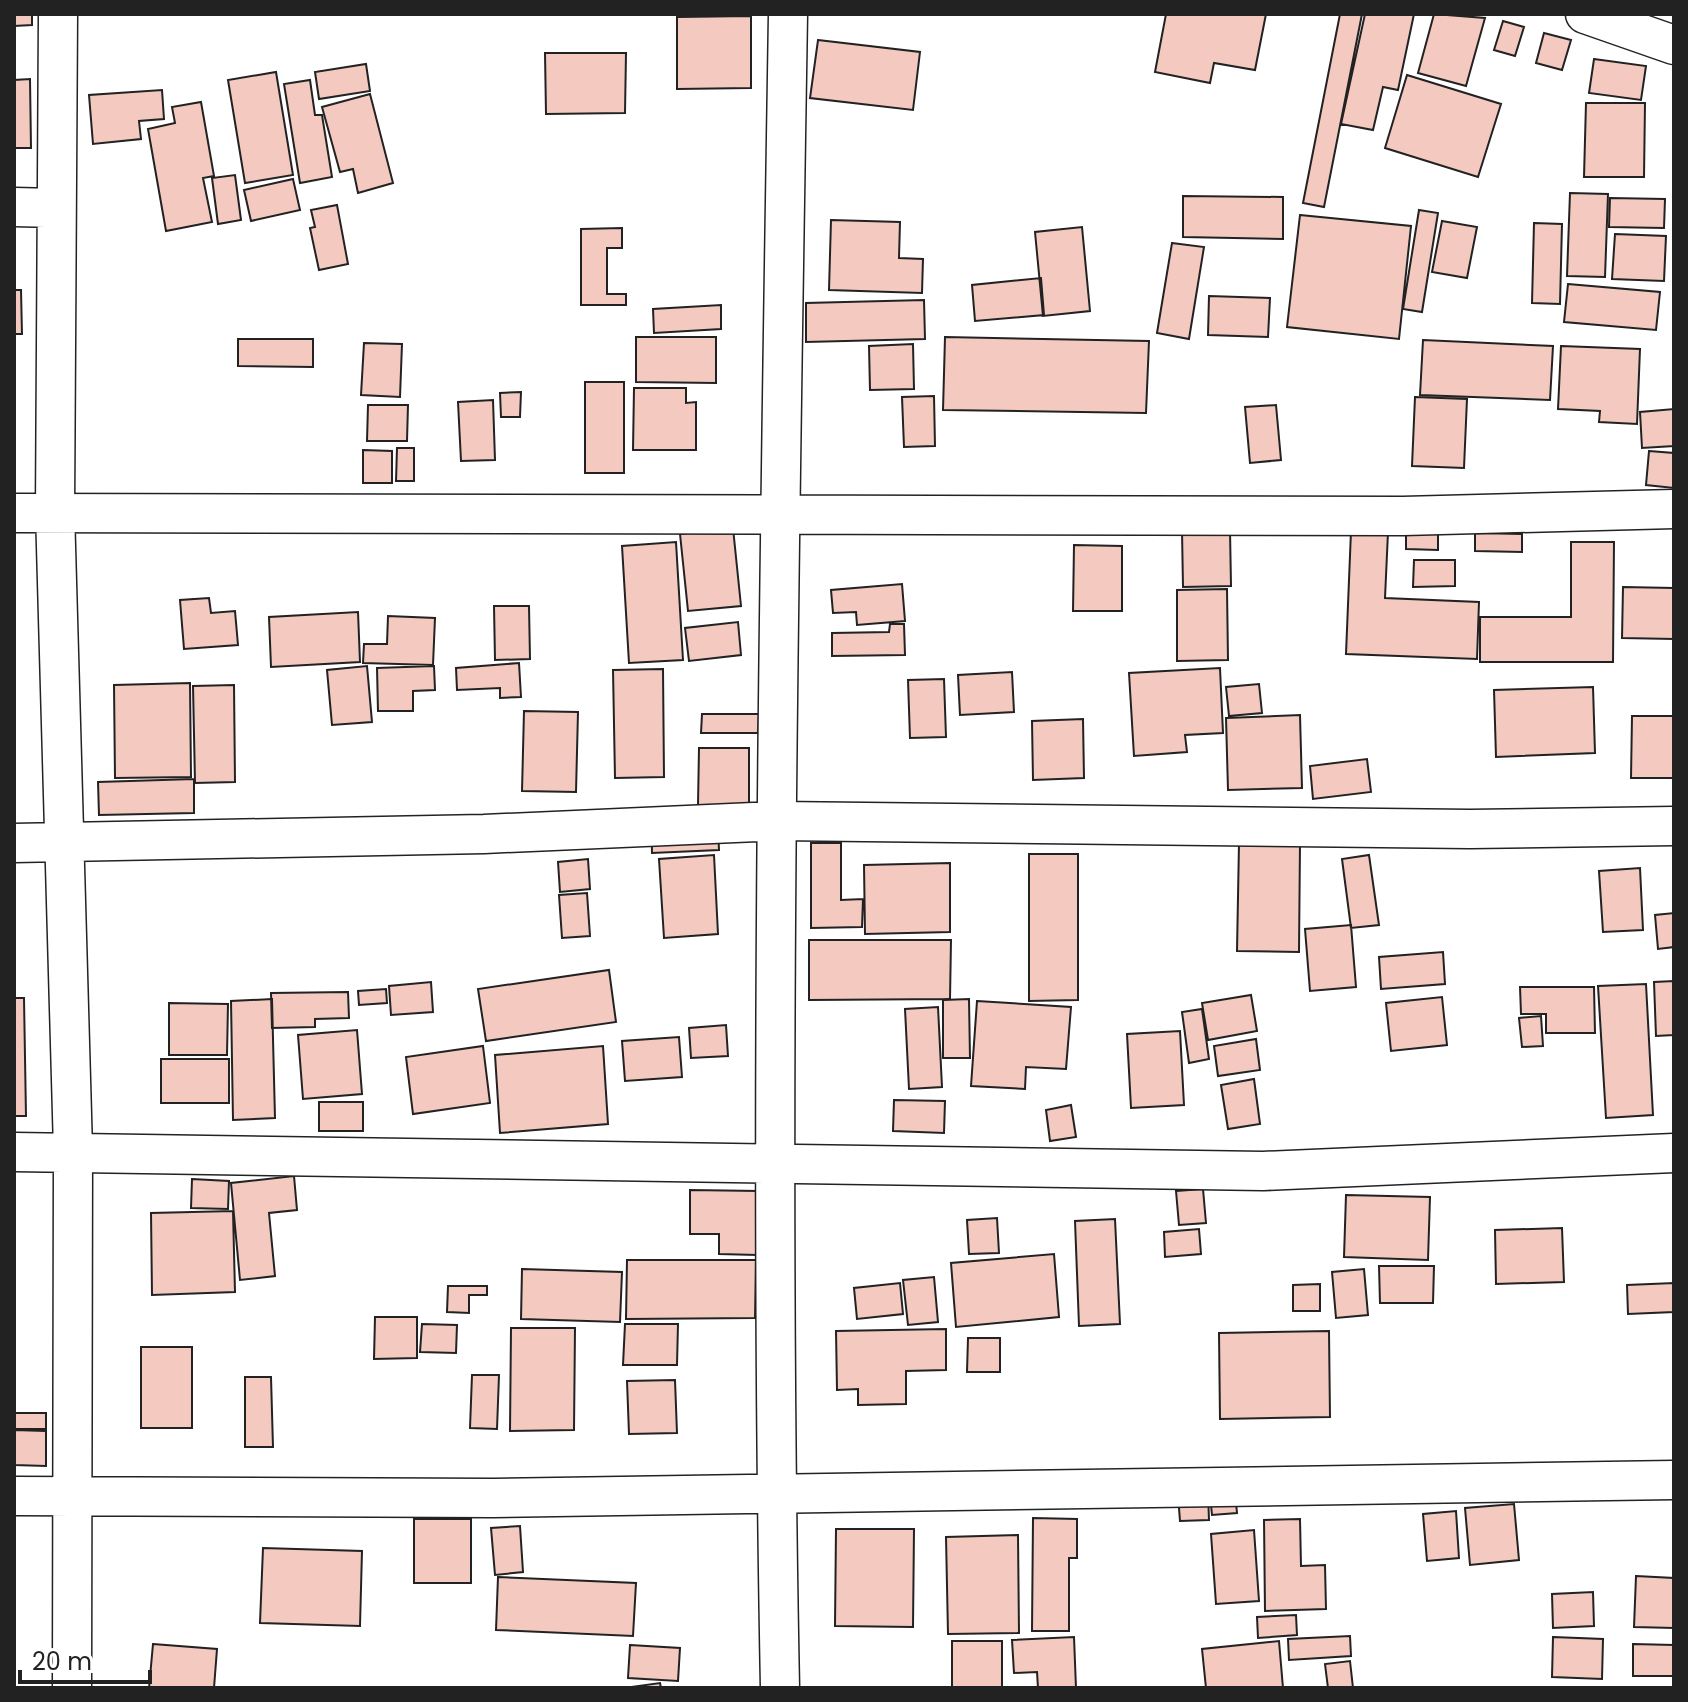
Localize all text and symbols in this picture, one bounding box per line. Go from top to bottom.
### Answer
scale bar [20,1634,150,1684]
text: 20 m [32,1645,92,1678]

